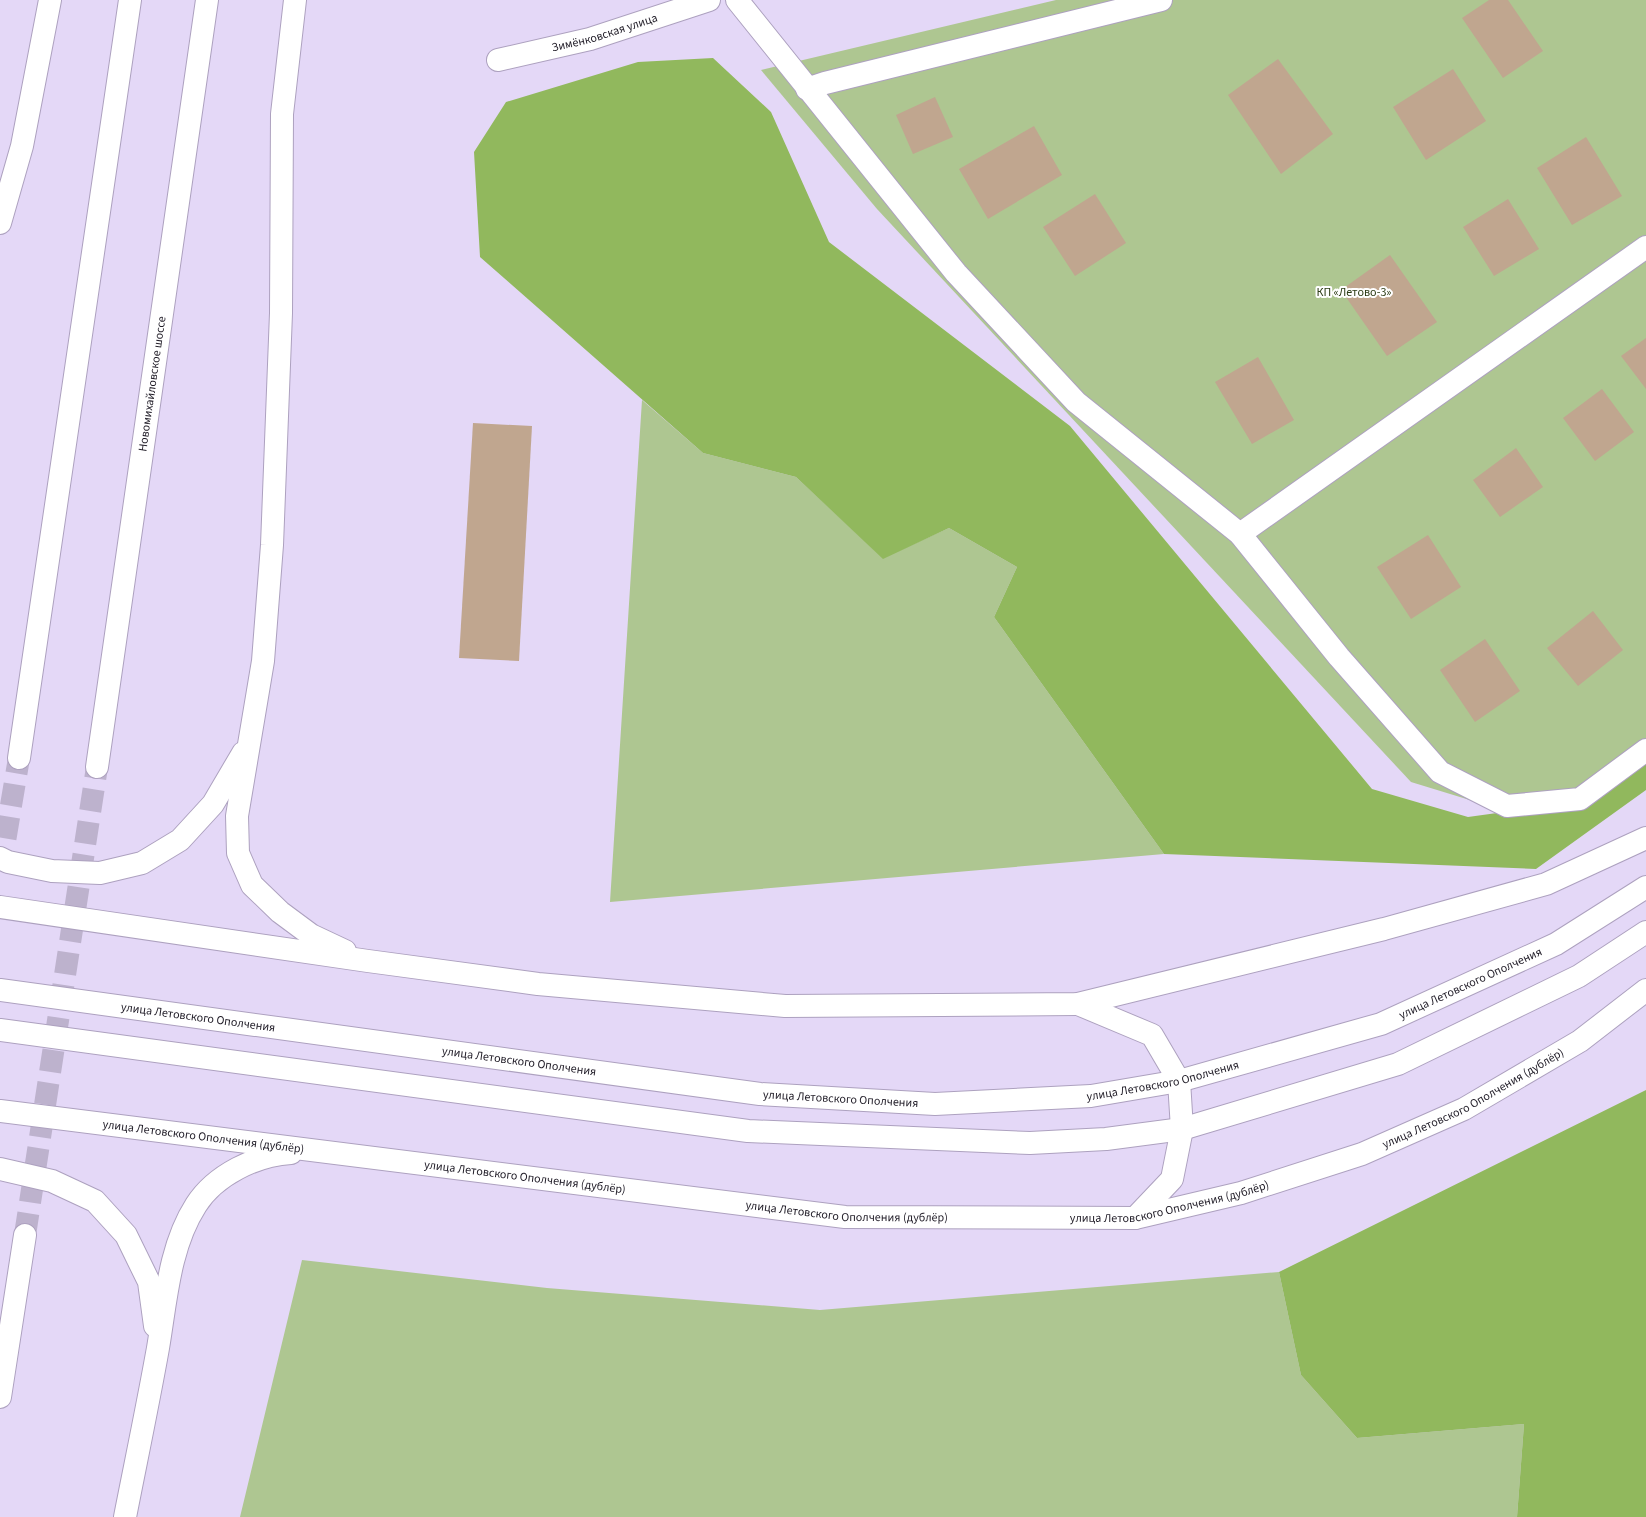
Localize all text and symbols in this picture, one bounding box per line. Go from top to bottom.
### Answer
street label: Зимёнковская улица [550,9,660,56]
park label: КП «Летово-3» [1316,284,1392,301]
street label: Новомихайловское шоссе [134,315,170,453]
street label: улица Летовского Ополчения [1396,943,1545,1023]
street label: улица Летовского Ополчения [120,998,276,1036]
street label: улица Летовского Ополчения [441,1042,597,1080]
street label: улица Летовского Ополчения (дублёр) [1379,1044,1567,1153]
street label: улица Летовского Ополчения [1086,1056,1241,1105]
street label: улица Летовского Ополчения [763,1086,919,1112]
street label: улица Летовского Ополчения (дублёр) [102,1115,305,1158]
street label: улица Летовского Ополчения (дублёр) [423,1156,627,1198]
street label: улица Летовского Ополчения (дублёр) [1070,1176,1271,1227]
street label: улица Летовского Ополчения (дублёр) [745,1196,948,1226]

